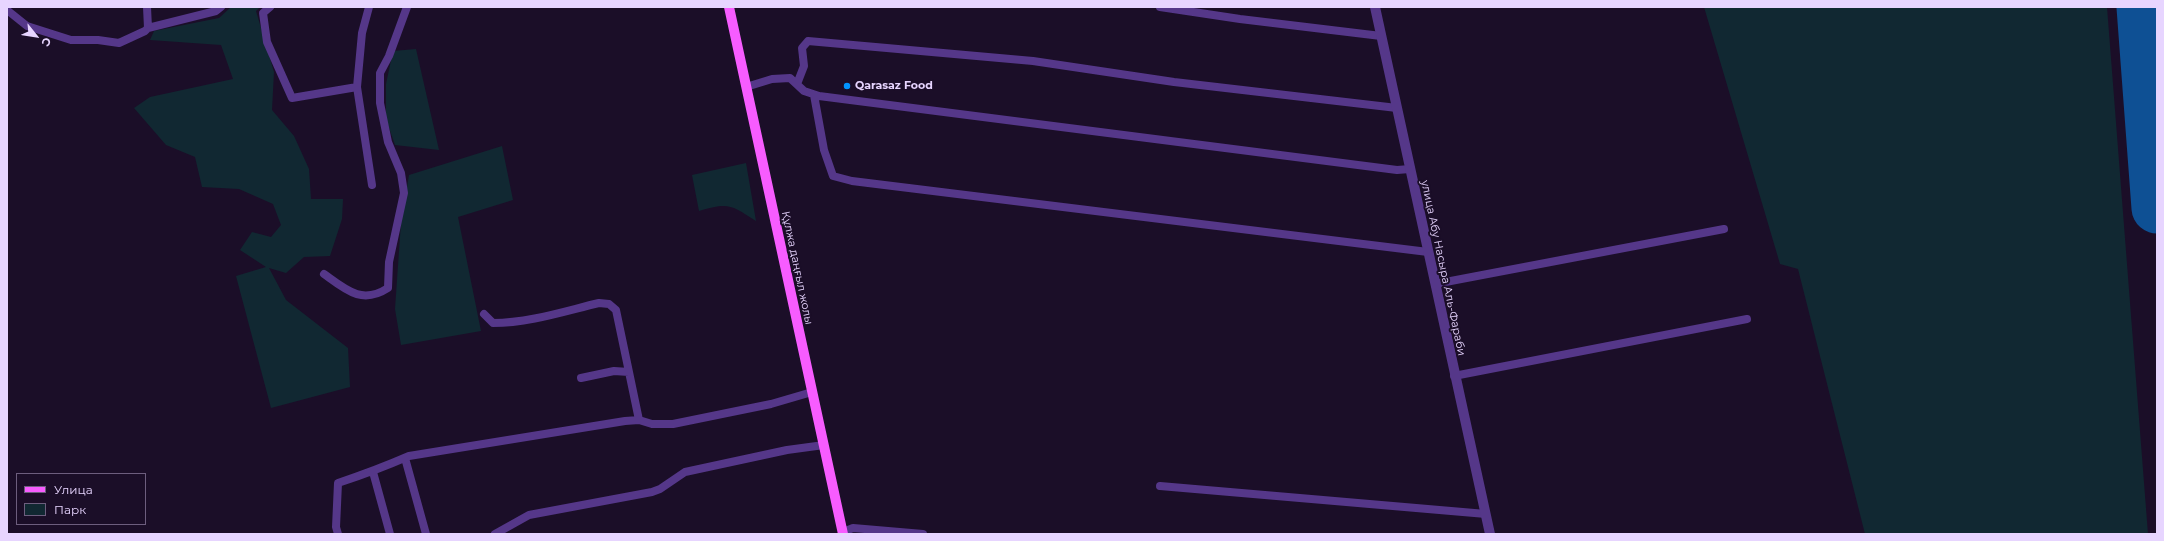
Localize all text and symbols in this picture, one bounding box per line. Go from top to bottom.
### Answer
north arrow [16,16,56,56]
text: С [38,35,54,49]
place label: Qarasaz Food [855,79,933,93]
marker: Qarasaz Food [842,81,852,91]
street label: улица Абу Насыра Аль-Фараби [1418,179,1468,357]
street label: Құлжа даңғыл жолы [779,210,815,326]
legend [16,473,146,525]
text: Улица [54,482,93,497]
text: Парк [54,502,86,517]

